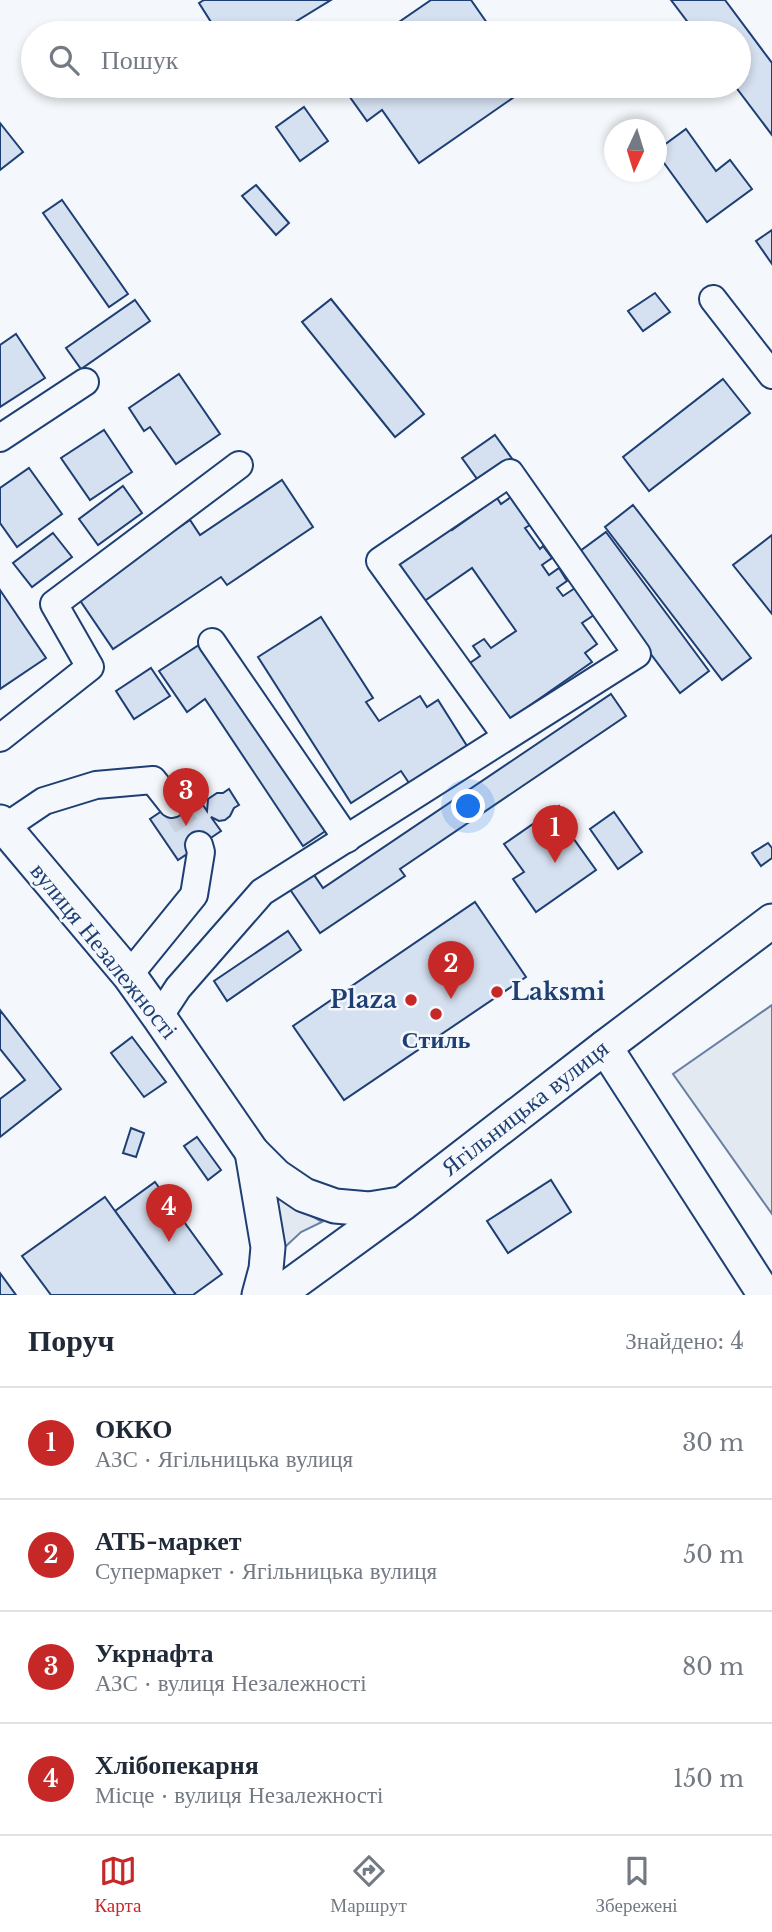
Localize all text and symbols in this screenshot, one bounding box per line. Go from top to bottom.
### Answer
search box [21,21,751,98]
icon: search [45,41,83,79]
text: Пошук [101,44,178,76]
north arrow [604,119,667,182]
pin: 3 [163,768,209,826]
your location [451,789,485,823]
pin: 1 [532,805,578,863]
street label: вулиця Незалежності [24,857,184,1045]
pin: 2 [428,941,474,999]
place label: Laksmi [511,977,606,1006]
marker: Laksmi [489,984,505,1000]
place label: Plaza [330,985,397,1014]
marker: Plaza [403,992,419,1008]
marker: Стиль [428,1006,444,1022]
place label: Стиль [402,1025,471,1054]
street label: Ягільницька вулиця [435,1033,614,1182]
pin: 4 [146,1184,192,1242]
text: Поруч [28,1322,115,1359]
text: Знайдено: 4 [625,1327,744,1355]
text: ОККО [95,1413,173,1445]
text: 1 [46,1429,56,1457]
text: 30 m [682,1429,744,1457]
text: АЗС · Ягільницька вулиця [95,1445,353,1473]
text: АТБ-маркет [95,1525,242,1557]
text: 2 [44,1541,58,1569]
text: 50 m [683,1541,744,1569]
text: Супермаркет · Ягільницька вулиця [95,1557,437,1585]
text: Укрнафта [95,1637,213,1669]
text: 3 [44,1653,58,1681]
text: 80 m [682,1653,744,1681]
text: АЗС · вулиця Незалежності [95,1669,367,1697]
text: Хлібопекарня [95,1749,259,1781]
text: 4 [43,1765,59,1793]
text: 150 m [673,1765,744,1793]
text: Місце · вулиця Незалежності [95,1781,383,1809]
tab: Карта [94,1852,141,1917]
tab: Маршрут [330,1852,407,1917]
tab: Збережені [596,1852,678,1917]

